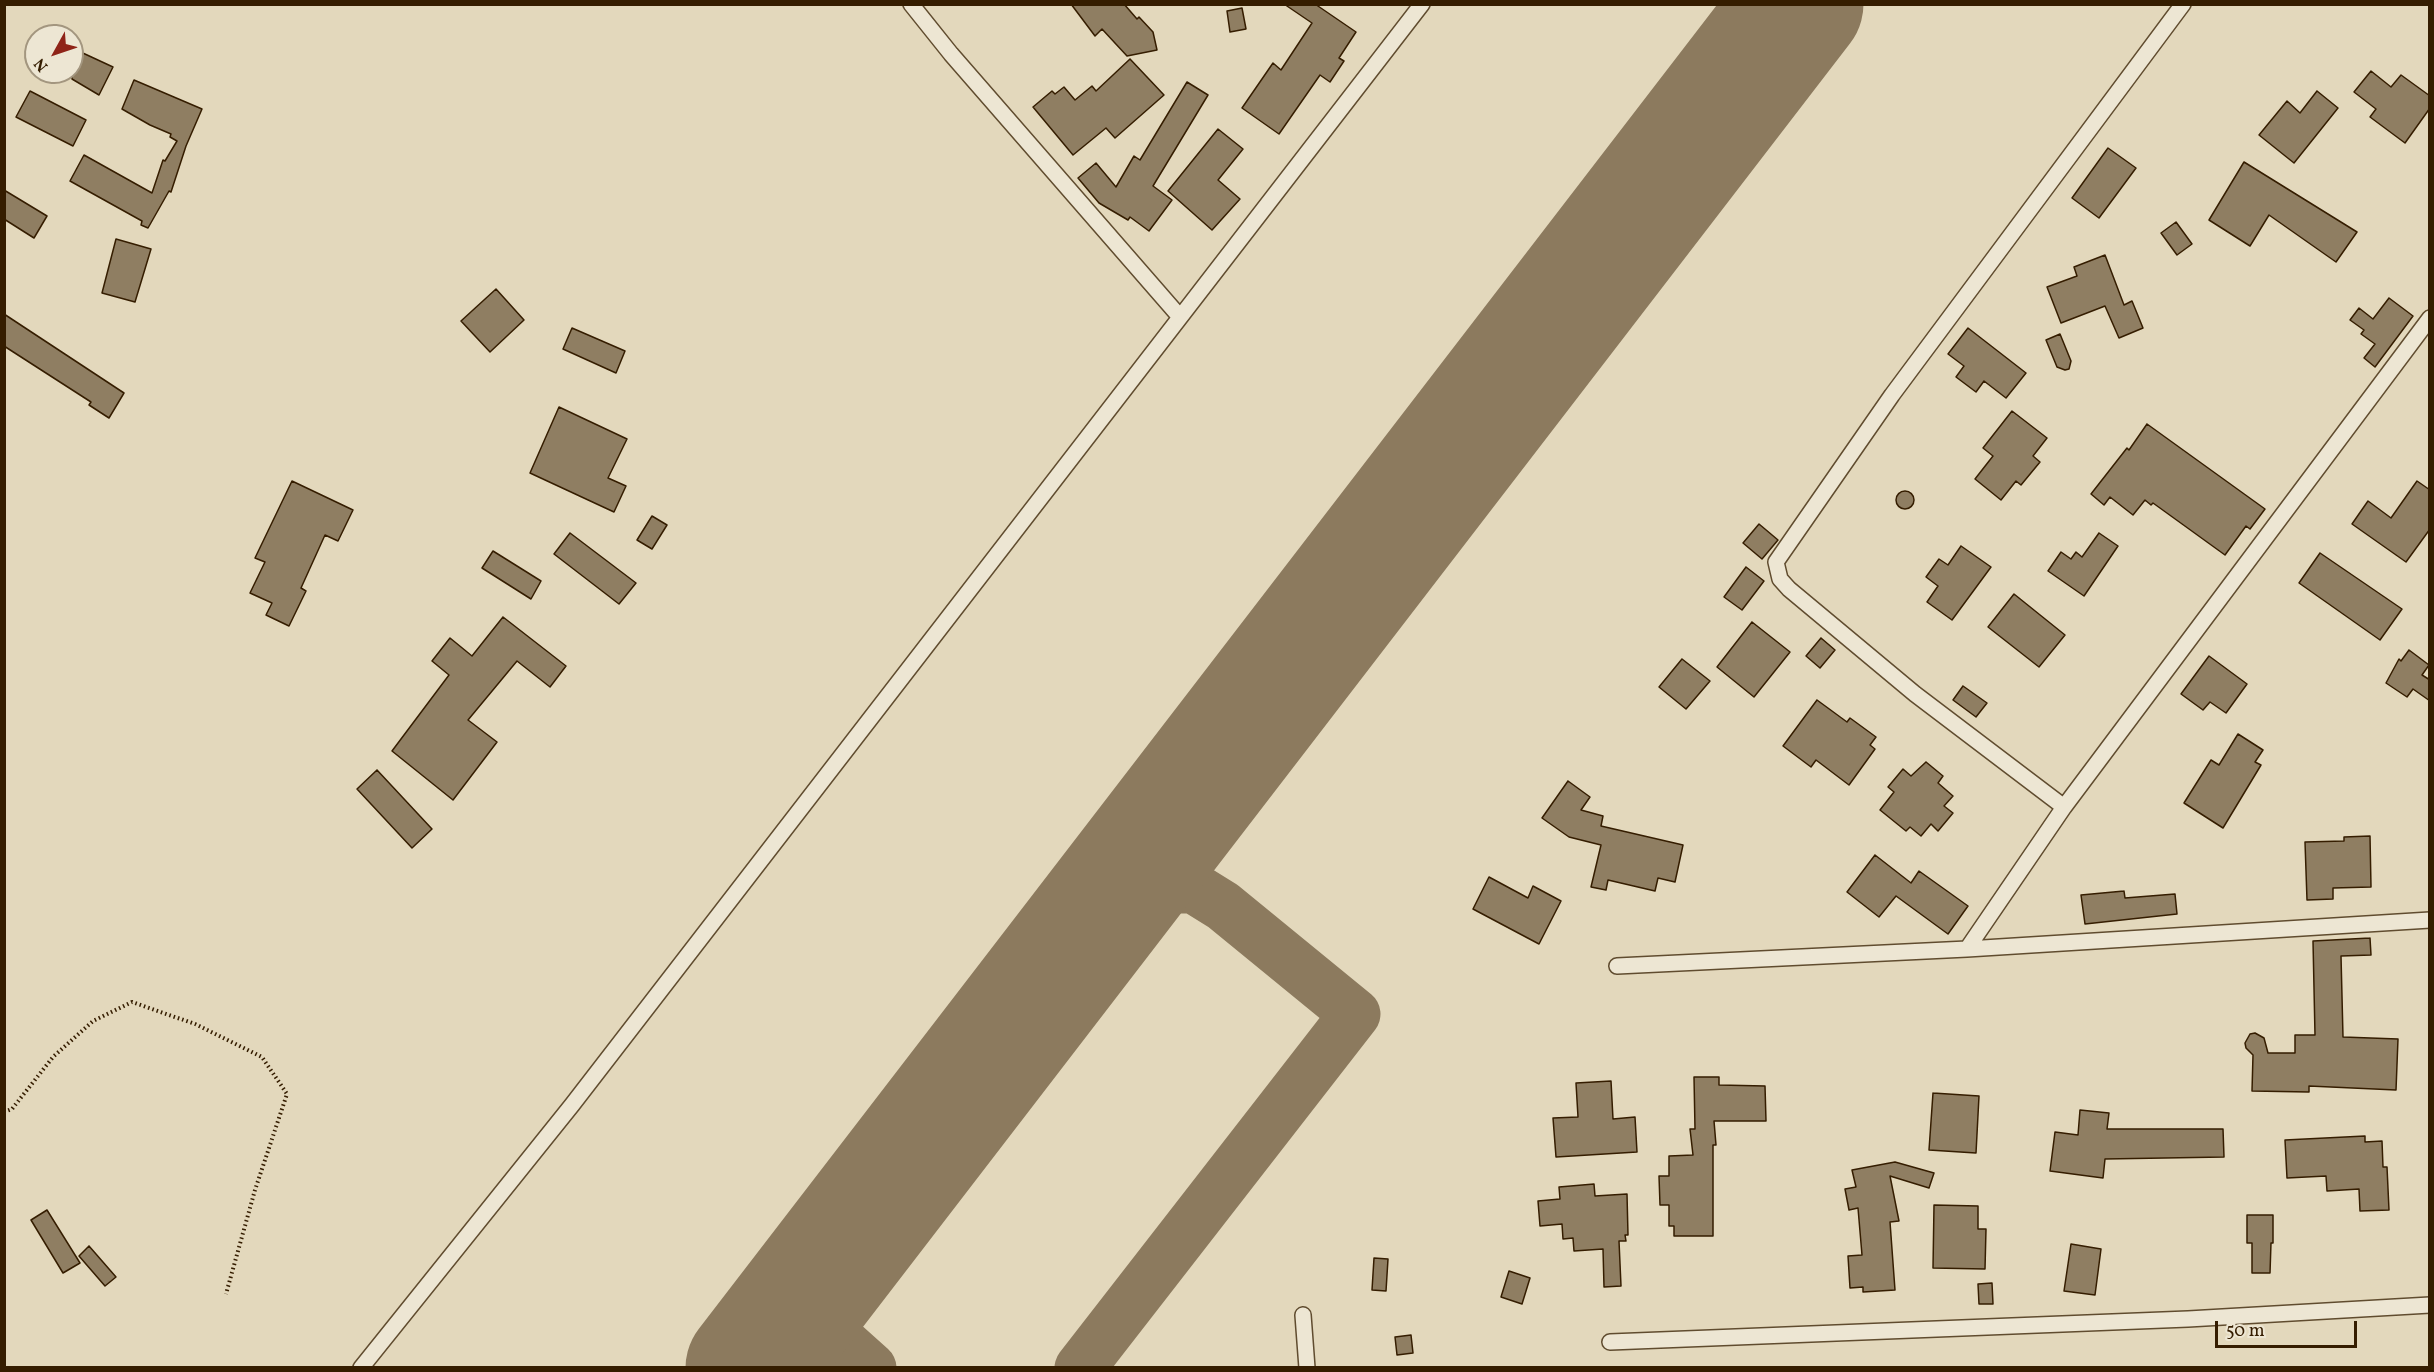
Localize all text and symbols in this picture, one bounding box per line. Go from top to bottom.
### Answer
north arrow [24,24,84,84]
text: N [30,53,54,76]
scale bar [2218,1309,2360,1347]
text: 50 m [2226,1319,2265,1344]

